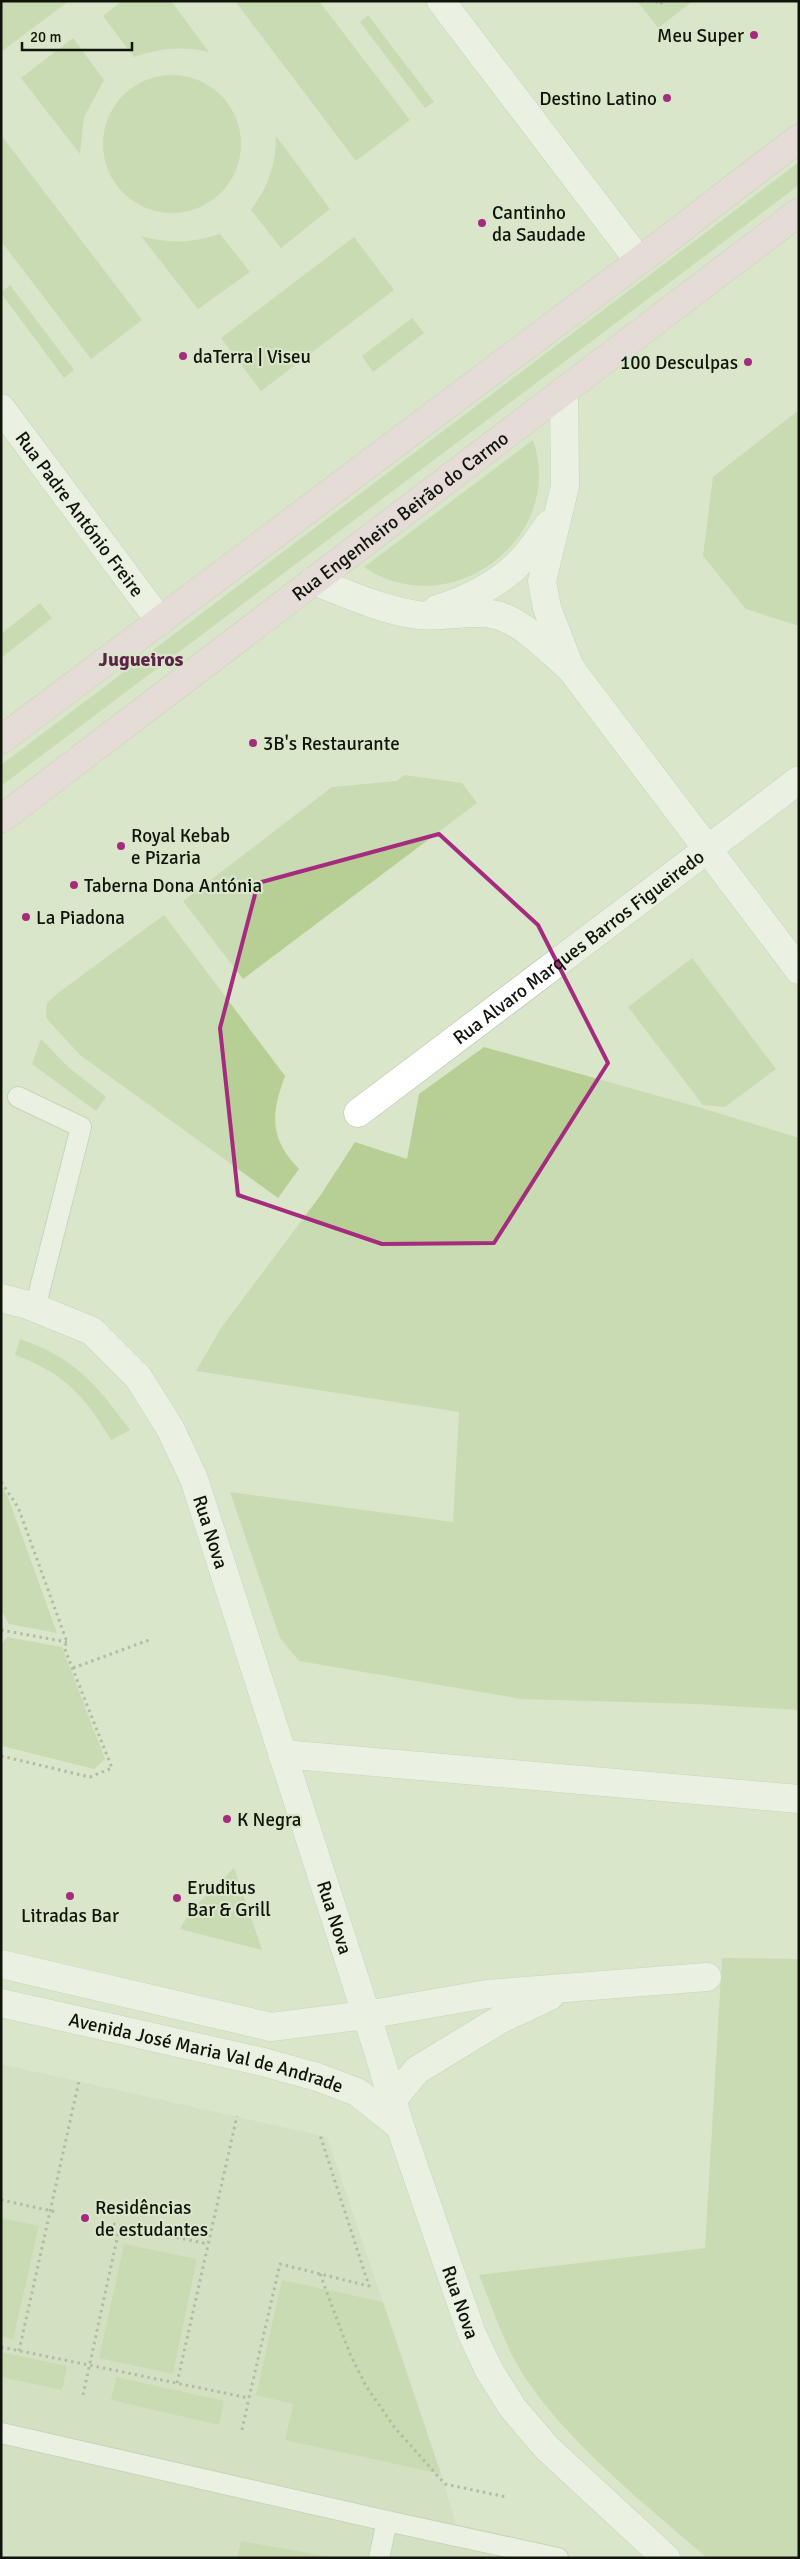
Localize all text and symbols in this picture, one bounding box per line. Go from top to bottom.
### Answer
scale bar [22,20,132,52]
place label: Meu Super [657,24,744,48]
text: 20 m [30,28,61,46]
marker: Meu Super [748,29,760,41]
place label: Destino Latino [539,87,657,111]
marker: Destino Latino [661,92,673,104]
place label: Cantinho da Saudade [492,201,586,247]
marker: Cantinho da Saudade [476,217,488,229]
place label: daTerra | Viseu [193,345,311,369]
marker: daTerra | Viseu [177,350,189,362]
place label: 100 Desculpas [620,351,738,375]
marker: 100 Desculpas [742,356,754,368]
street label: Rua Engenheiro Beirão do Carmo [287,426,514,607]
street label: Rua Padre António Freire [10,427,149,602]
district label: Jugueiros [99,647,184,672]
place label: 3B's Restaurante [263,732,400,756]
marker: 3B's Restaurante [247,737,259,749]
place label: Royal Kebab e Pizaria [131,824,230,870]
marker: Royal Kebab e Pizaria [115,840,127,852]
street label: Rua Alvaro Marques Barros Figueiredo [448,845,709,1050]
place label: Taberna Dona Antónia [84,874,262,898]
marker: Taberna Dona Antónia [68,879,80,891]
place label: La Piadona [36,906,125,930]
marker: La Piadona [20,911,32,923]
street label: Rua Nova [187,1492,233,1572]
place label: K Negra [237,1808,301,1832]
marker: K Negra [221,1813,233,1825]
place label: Eruditus Bar & Grill [187,1876,271,1922]
street label: Rua Nova [311,1878,357,1957]
marker: Litradas Bar [64,1890,76,1902]
marker: Eruditus Bar & Grill [171,1892,183,1904]
place label: Litradas Bar [21,1904,119,1928]
street label: Avenida José Maria Val de Andrade [66,2008,346,2099]
place label: Residências de estudantes [95,2196,208,2242]
marker: Residências de estudantes [79,2212,91,2224]
street label: Rua Nova [436,2263,484,2342]

